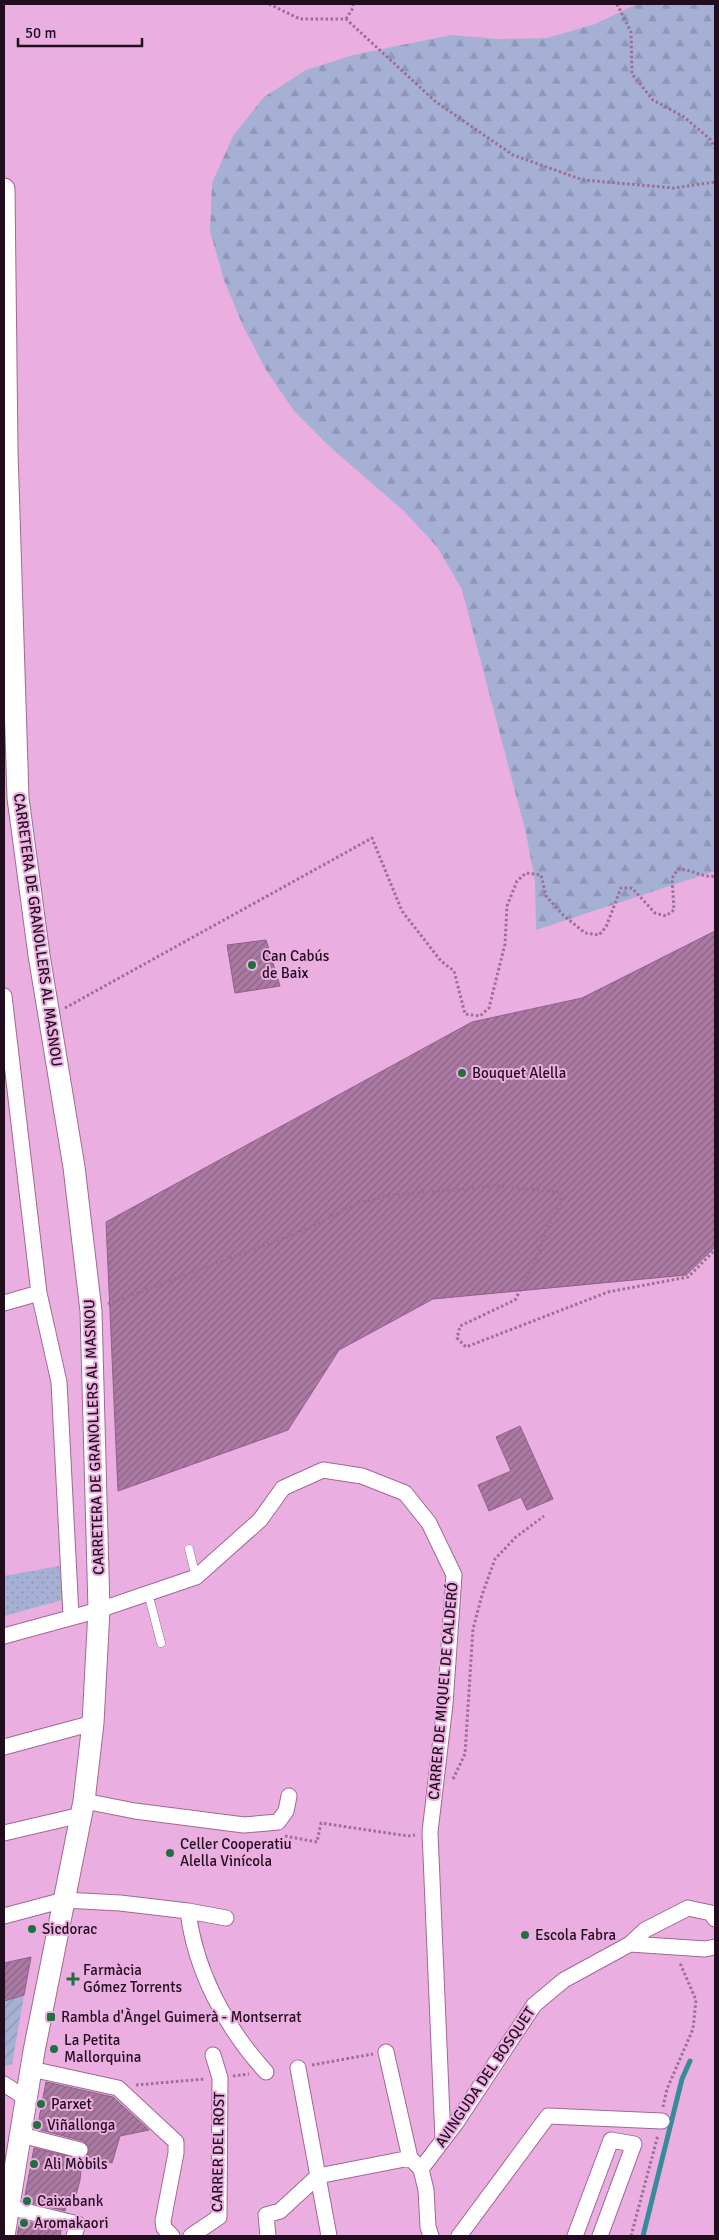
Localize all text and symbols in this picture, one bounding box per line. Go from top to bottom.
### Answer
scale bar [18,15,141,47]
text: 50 m [25,24,56,42]
street label: CARRETERA DE GRANOLLERS AL MASNOU [10,792,66,1068]
place label: Can Cabús de Baix [262,947,330,982]
marker: Can Cabús de Baix [246,959,258,971]
place label: Bouquet Alella [472,1064,566,1082]
marker: Bouquet Alella [456,1067,468,1079]
street label: CARRETERA DE GRANOLLERS AL MASNOU [80,1299,108,1575]
street label: CARRER DE MIQUEL DE CALDERÓ [424,1581,462,1801]
place label: Celler Cooperatiu Alella Vinícola [180,1835,292,1870]
marker: Celler Cooperatiu Alella Vinícola [164,1847,176,1859]
place label: Sicdorac [42,1920,97,1938]
marker: Sicdorac [26,1923,38,1935]
place label: Escola Fabra [535,1926,616,1944]
marker: Escola Fabra [519,1929,531,1941]
place label: Farmàcia Gómez Torrents [83,1961,183,1996]
marker: Farmàcia Gómez Torrents [67,1973,79,1985]
street label: AVINGUDA DEL BOSQUET [431,2003,539,2151]
place label: Rambla d'Àngel Guimerà - Montserrat [61,2007,301,2026]
marker: Rambla d'Àngel Guimerà - Montserrat [45,2011,57,2023]
place label: La Petita Mallorquina [64,2031,141,2066]
marker: La Petita Mallorquina [48,2043,60,2055]
street label: CARRER DEL ROST [208,2091,228,2212]
place label: Parxet [51,2095,92,2113]
marker: Parxet [35,2098,47,2110]
place label: Viñallonga [47,2116,115,2134]
marker: Viñallonga [31,2119,43,2131]
place label: Ali Mòbils [44,2155,108,2173]
marker: Ali Mòbils [28,2158,40,2170]
place label: Caixabank [37,2192,104,2210]
marker: Caixabank [21,2195,33,2207]
place label: Aromakaori [34,2214,108,2232]
marker: Aromakaori [18,2217,30,2229]

